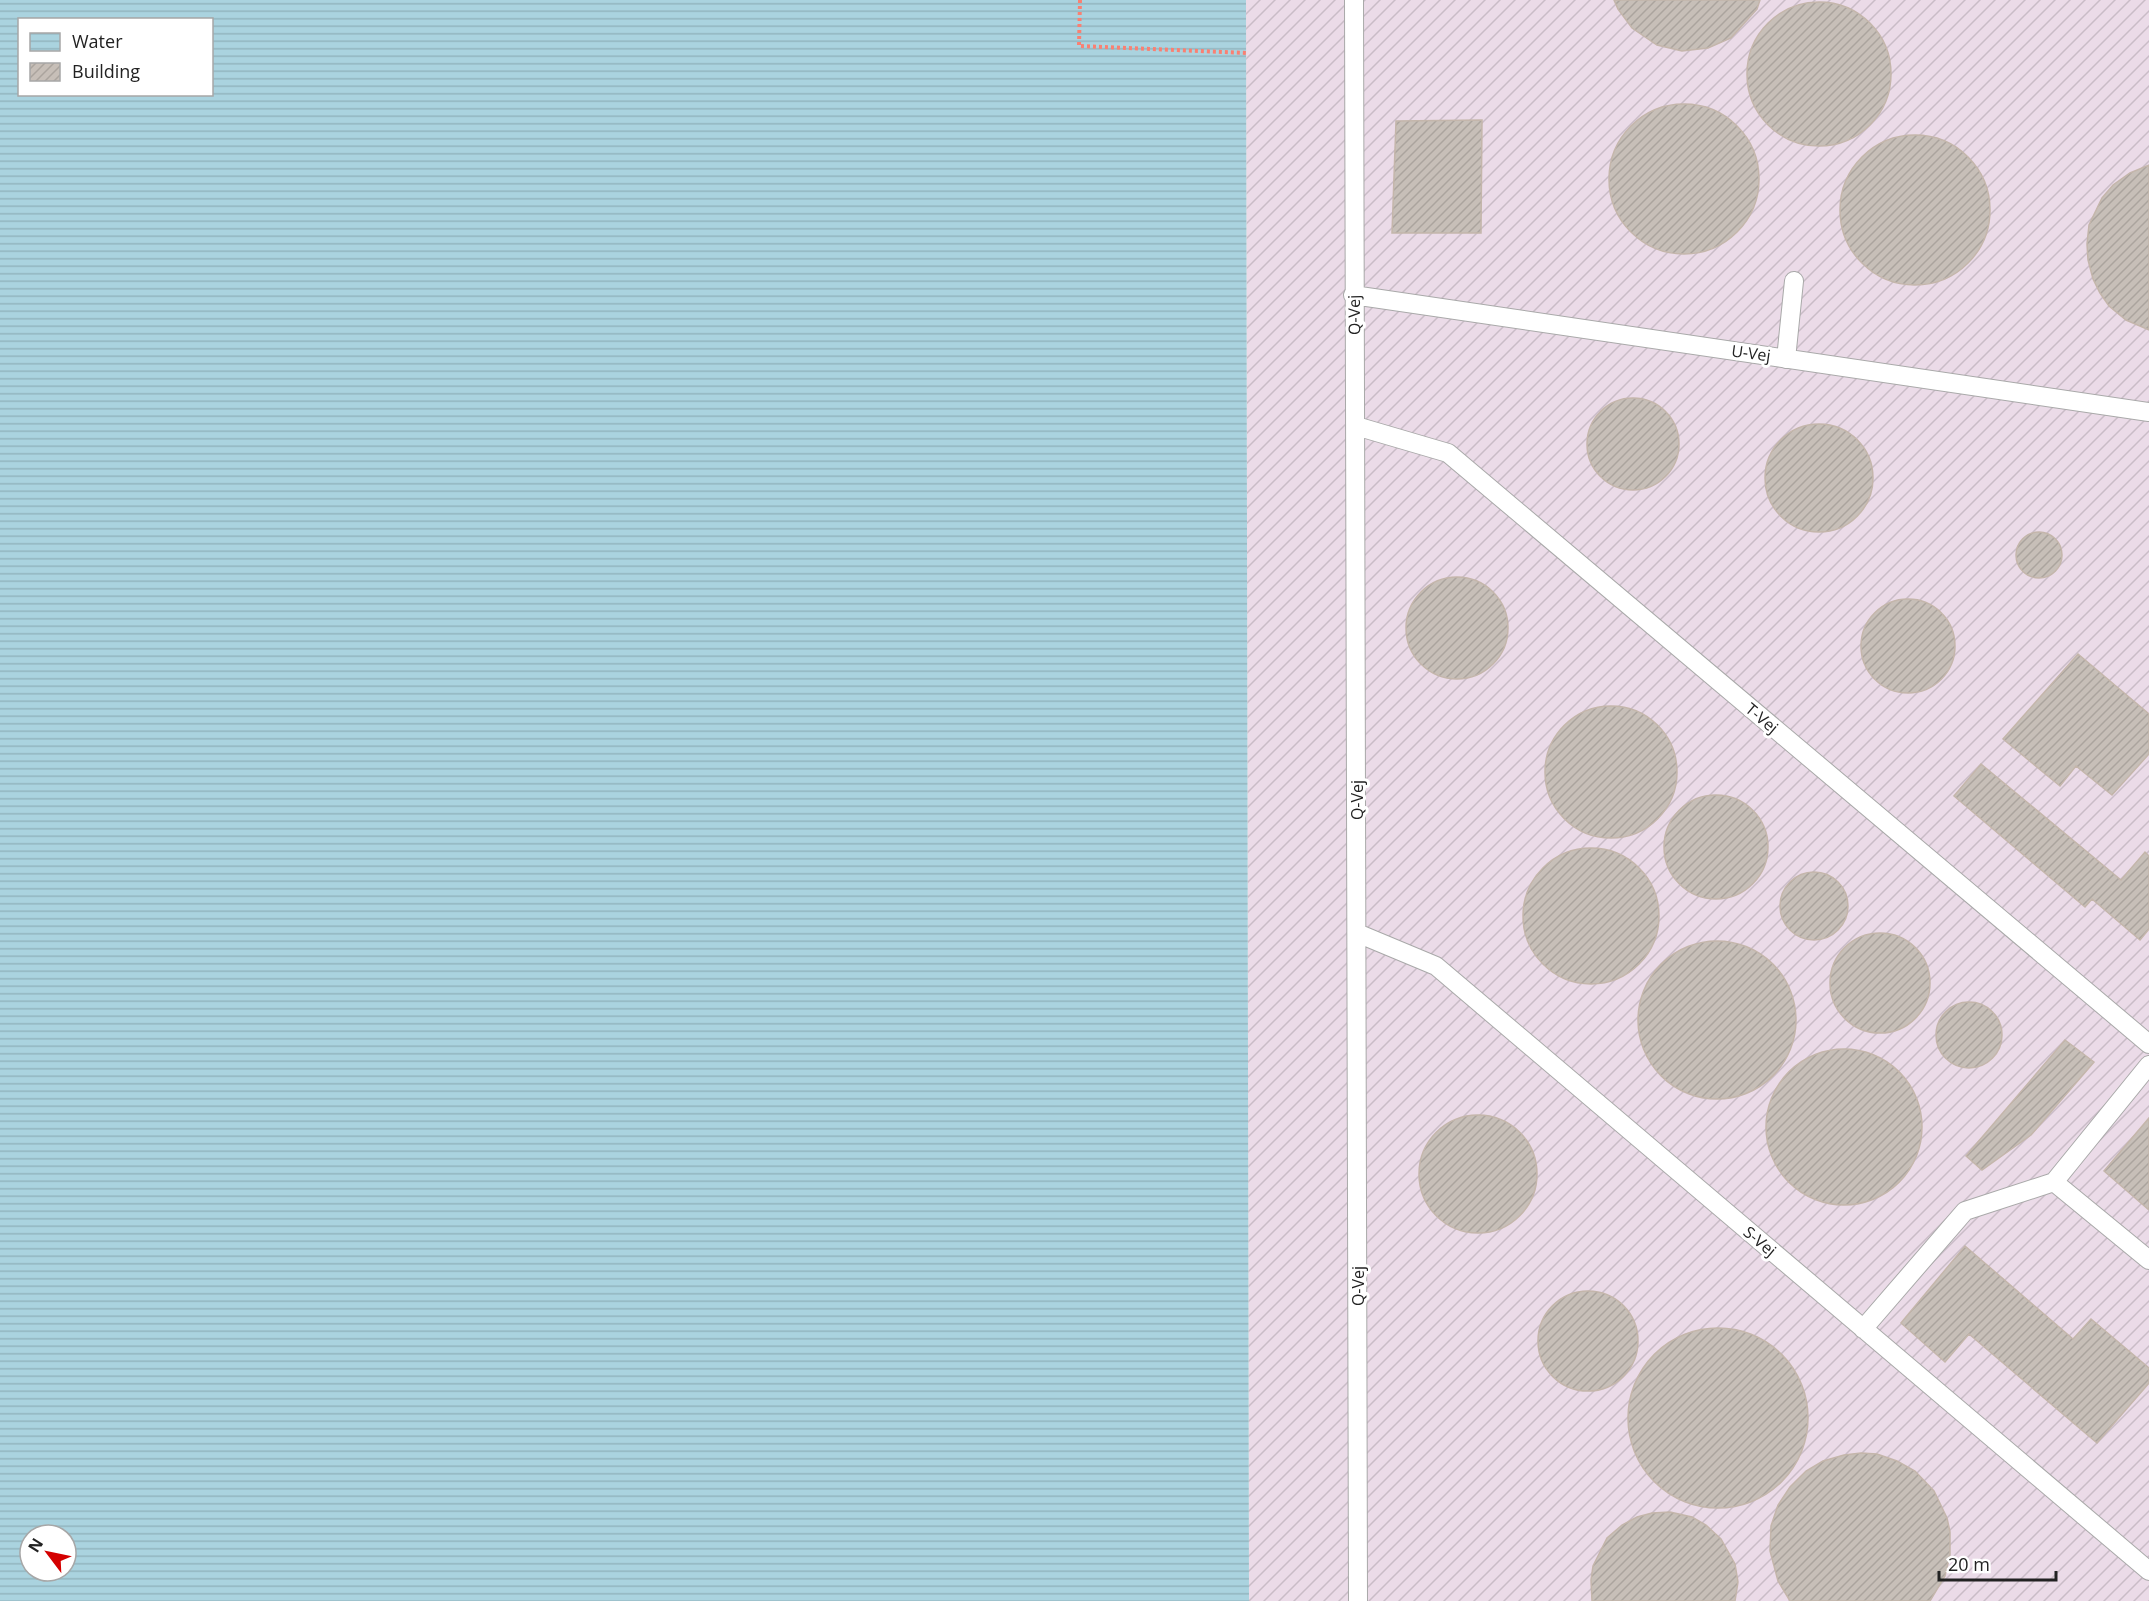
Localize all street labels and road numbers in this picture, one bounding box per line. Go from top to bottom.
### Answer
street label: Q-Vej [1343,295,1365,335]
street label: U-Vej [1730,339,1772,367]
street label: T-Vej [1741,698,1783,738]
street label: Q-Vej [1346,780,1368,820]
street label: S-Vej [1739,1221,1781,1261]
street label: Q-Vej [1347,1266,1369,1306]

